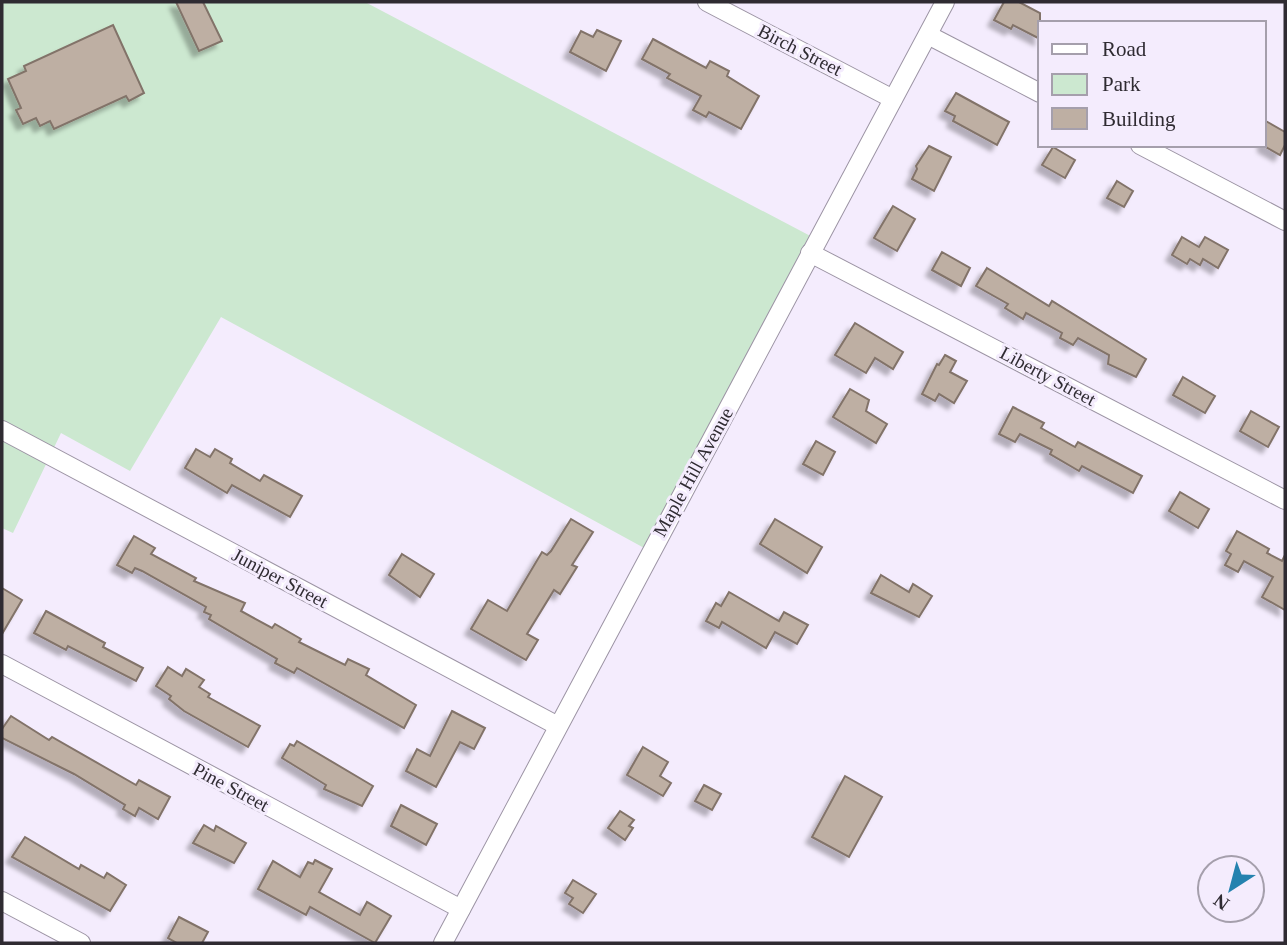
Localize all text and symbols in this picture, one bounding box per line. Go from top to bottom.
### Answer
street label: Birch Street [755,20,846,80]
legend [1038,21,1266,147]
text: Road [1102,37,1147,61]
text: Park [1102,72,1141,96]
text: Building [1102,107,1176,131]
street label: Liberty Street [997,342,1100,410]
street label: Maple Hill Avenue [649,404,737,540]
street label: Juniper Street [229,544,332,612]
street label: Pine Street [189,758,273,816]
north arrow [1196,854,1266,924]
text: N [1209,890,1233,915]

